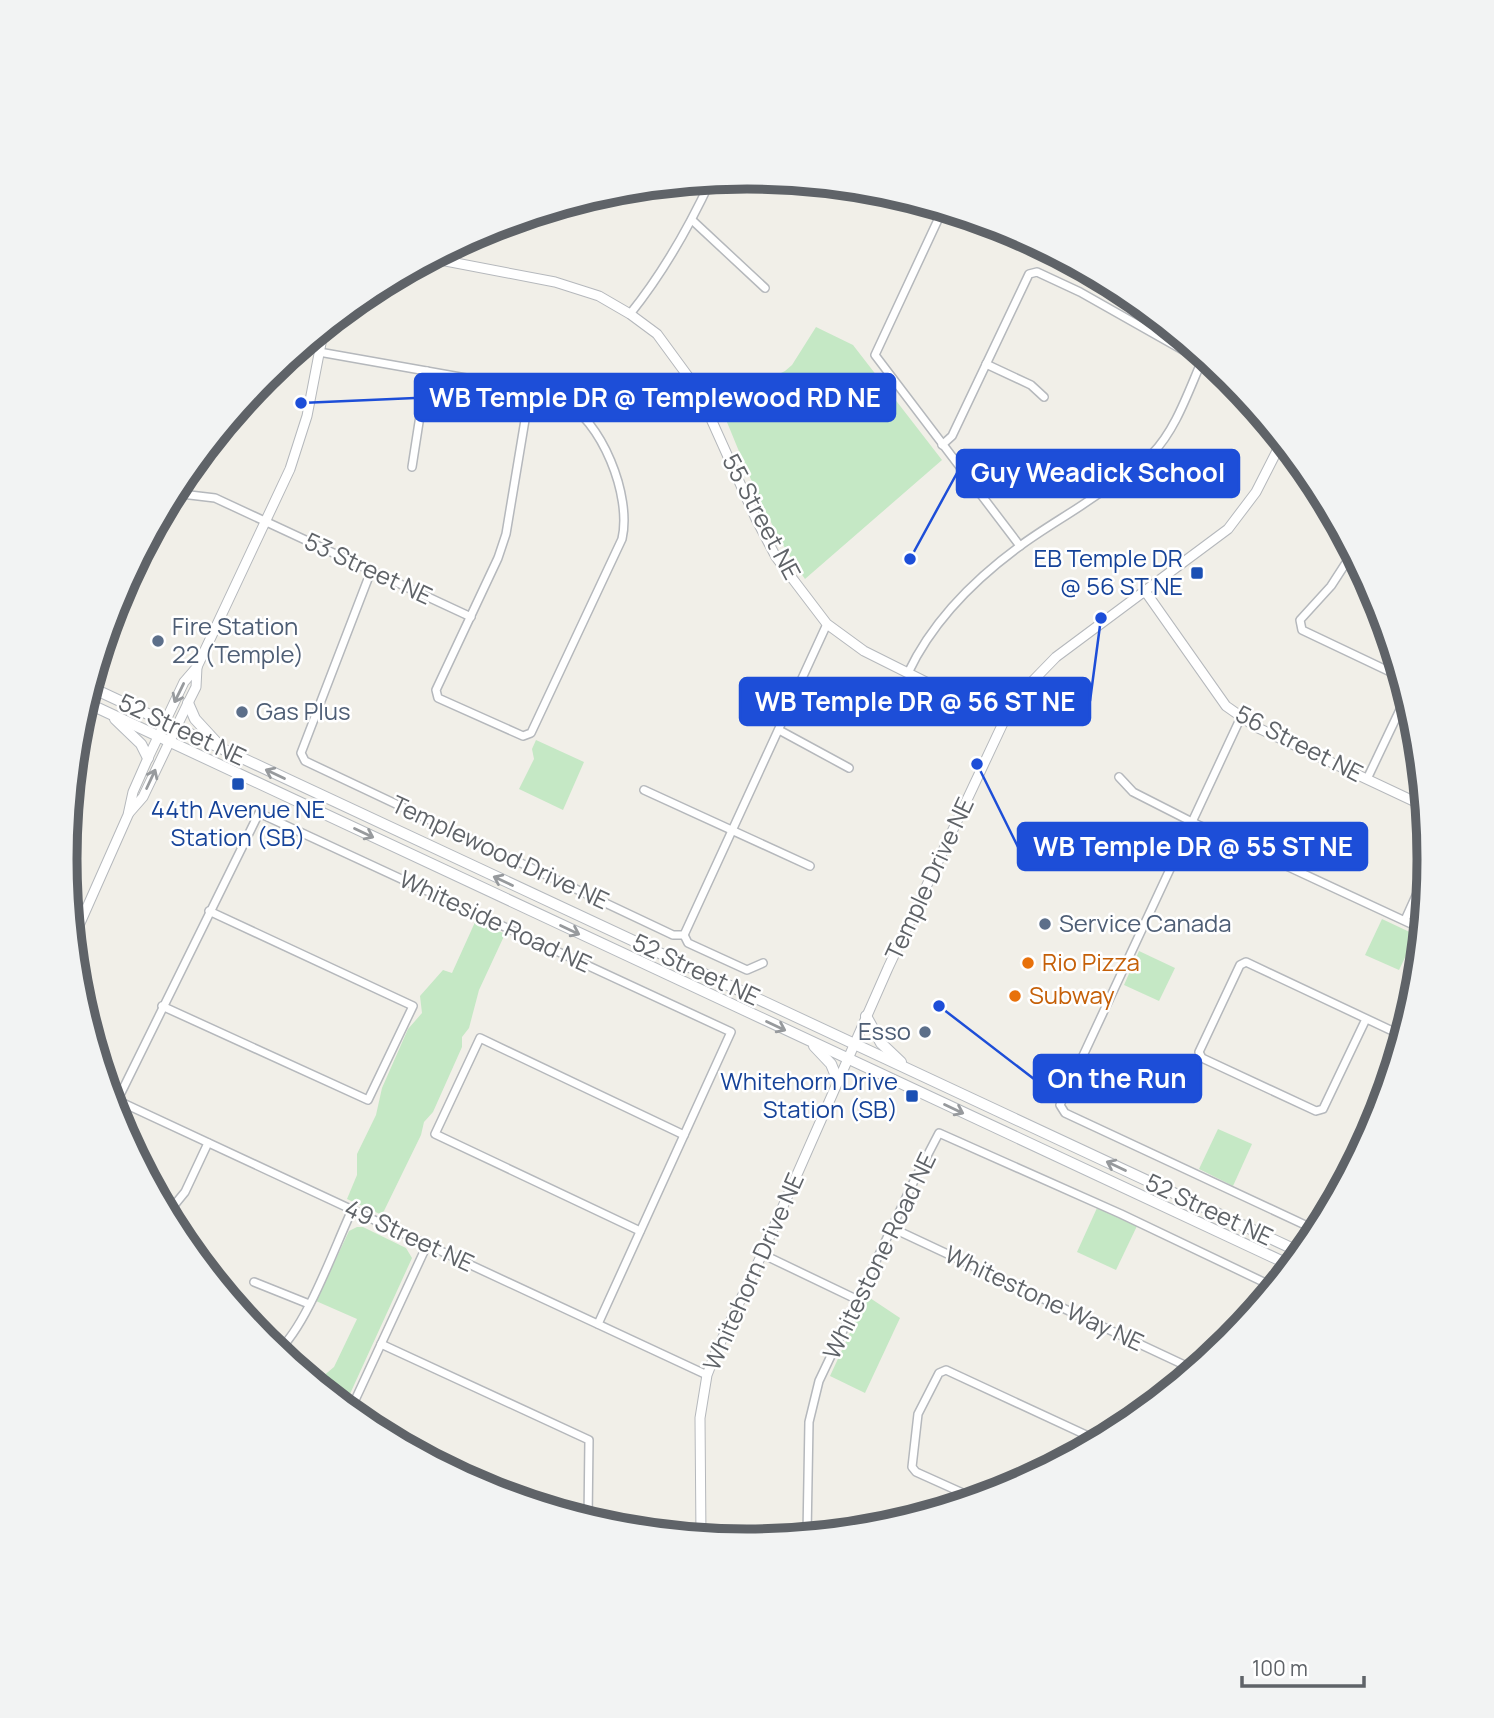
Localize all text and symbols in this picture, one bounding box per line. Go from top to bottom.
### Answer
callout: WB Temple DR @ Templewood RD NE [415,374,895,421]
text: WB Temple DR @ Templewood RD NE [429,379,881,415]
street label: 55 Street NE [715,448,809,585]
callout: Guy Weadick School [957,450,1239,497]
text: Guy Weadick School [971,454,1225,490]
street label: 53 Street NE [299,524,438,612]
place label: EB Temple DR @ 56 ST NE [1034,541,1183,602]
marker: EB Temple DR @ 56 ST NE [1189,565,1205,581]
place label: Fire Station 22 (Temple) [172,609,304,670]
marker: Fire Station 22 (Temple) [150,633,166,649]
callout: WB Temple DR @ 56 ST NE [740,678,1090,725]
one-way arrow [171,682,185,703]
text: WB Temple DR @ 56 ST NE [755,683,1075,719]
street label: 52 Street NE [114,685,252,773]
place label: Gas Plus [256,694,351,727]
street label: 56 Street NE [1230,696,1369,789]
marker: Gas Plus [234,704,250,720]
one-way arrow [265,767,286,780]
one-way arrow [145,769,158,790]
marker: 44th Avenue NE Station (SB) [230,776,246,792]
street label: Templewood Drive NE [387,787,615,916]
place label: 44th Avenue NE Station (SB) [151,792,325,853]
street label: Temple Drive NE [876,792,981,965]
callout: WB Temple DR @ 55 ST NE [1018,823,1367,870]
one-way arrow [353,827,374,840]
text: WB Temple DR @ 55 ST NE [1033,828,1353,864]
street label: Whiteside Road NE [394,862,597,980]
one-way arrow [493,874,514,887]
place label: Service Canada [1059,906,1232,939]
marker: Service Canada [1037,916,1053,932]
one-way arrow [559,924,580,937]
street label: 52 Street NE [628,925,766,1013]
place label: Rio Pizza [1042,945,1140,978]
marker: Rio Pizza [1020,955,1036,971]
place label: Subway [1029,978,1115,1011]
marker: Subway [1007,988,1023,1004]
place label: Esso [858,1014,911,1047]
one-way arrow [765,1020,786,1033]
marker: Esso [917,1024,933,1040]
callout: On the Run [1034,1055,1201,1102]
text: On the Run [1047,1060,1187,1096]
place label: Whitehorn Drive Station (SB) [720,1064,898,1125]
marker: Whitehorn Drive Station (SB) [904,1088,920,1104]
one-way arrow [943,1102,964,1116]
street label: Whitestone Road NE [814,1146,943,1364]
one-way arrow [1105,1159,1127,1172]
street label: 52 Street NE [1141,1165,1279,1253]
street label: Whitehorn Drive NE [694,1168,811,1375]
street label: 49 Street NE [340,1190,480,1279]
street label: Whitestone Way NE [940,1237,1149,1358]
scale bar [1242,1644,1364,1688]
text: 100 m [1252,1654,1308,1682]

